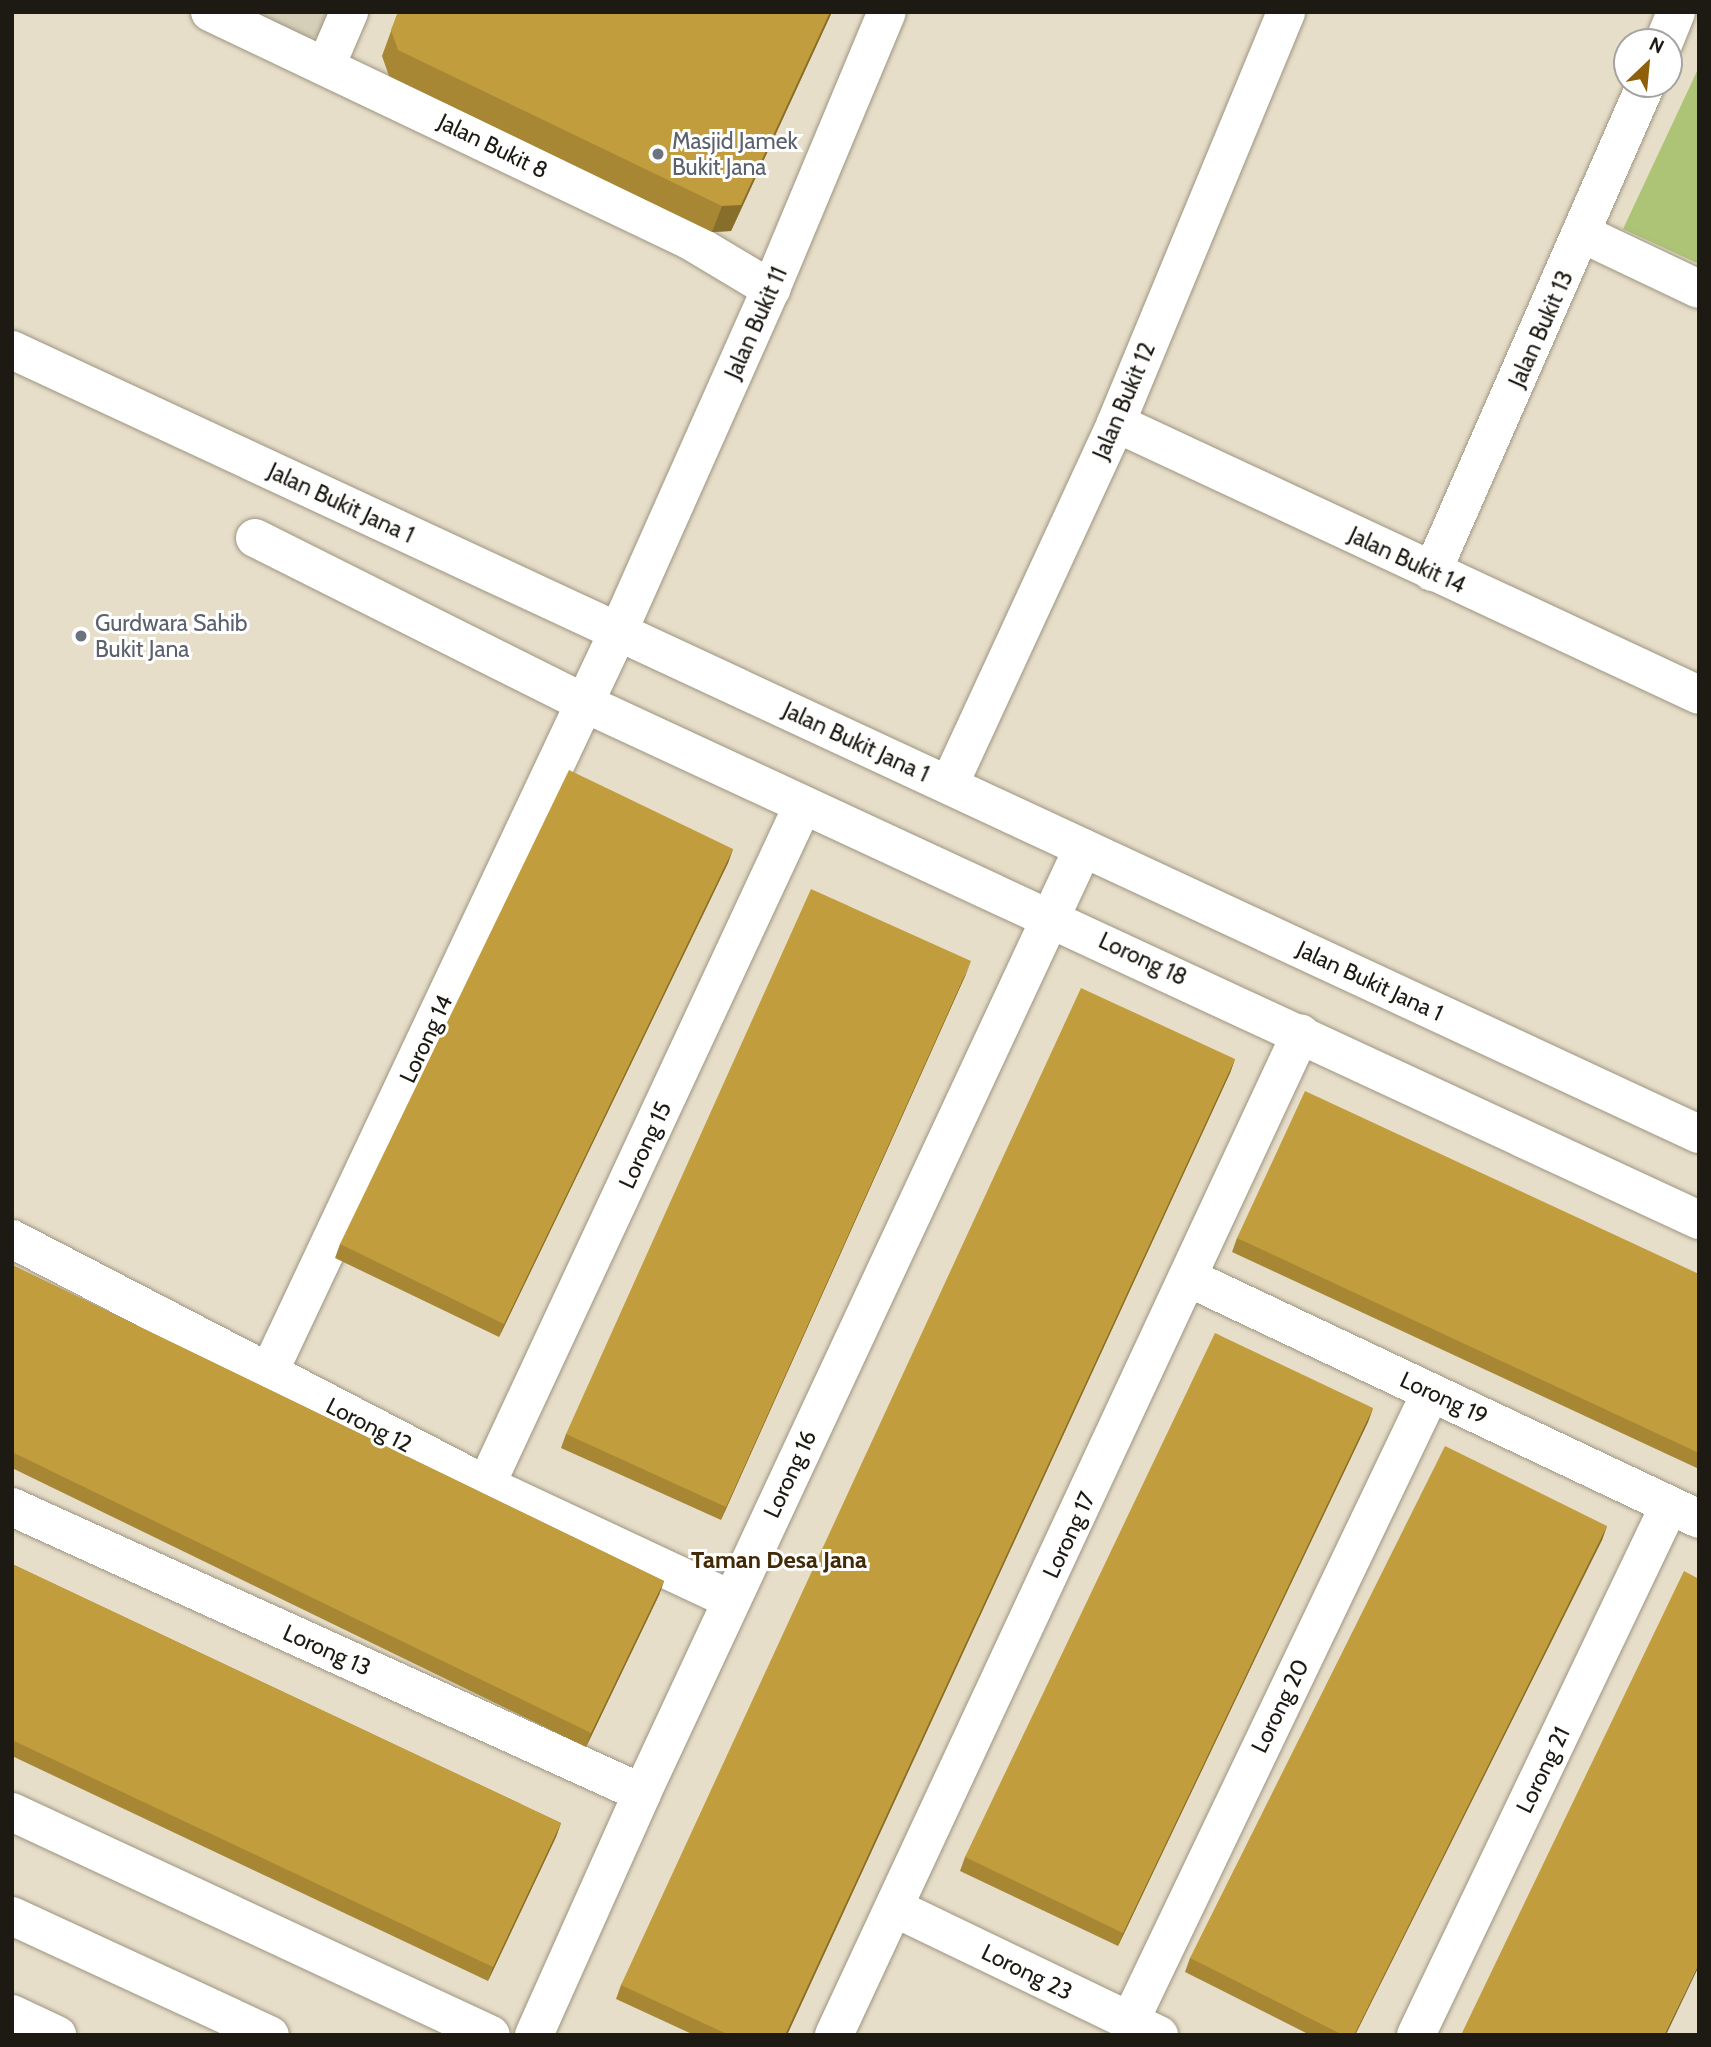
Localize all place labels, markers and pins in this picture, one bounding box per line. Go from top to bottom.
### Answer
place label: Masjid Jamek Bukit Jana [672,127,798,181]
marker: Masjid Jamek Bukit Jana [650,146,666,162]
place label: Gurdwara Sahib Bukit Jana [95,609,248,663]
marker: Gurdwara Sahib Bukit Jana [73,628,89,644]

